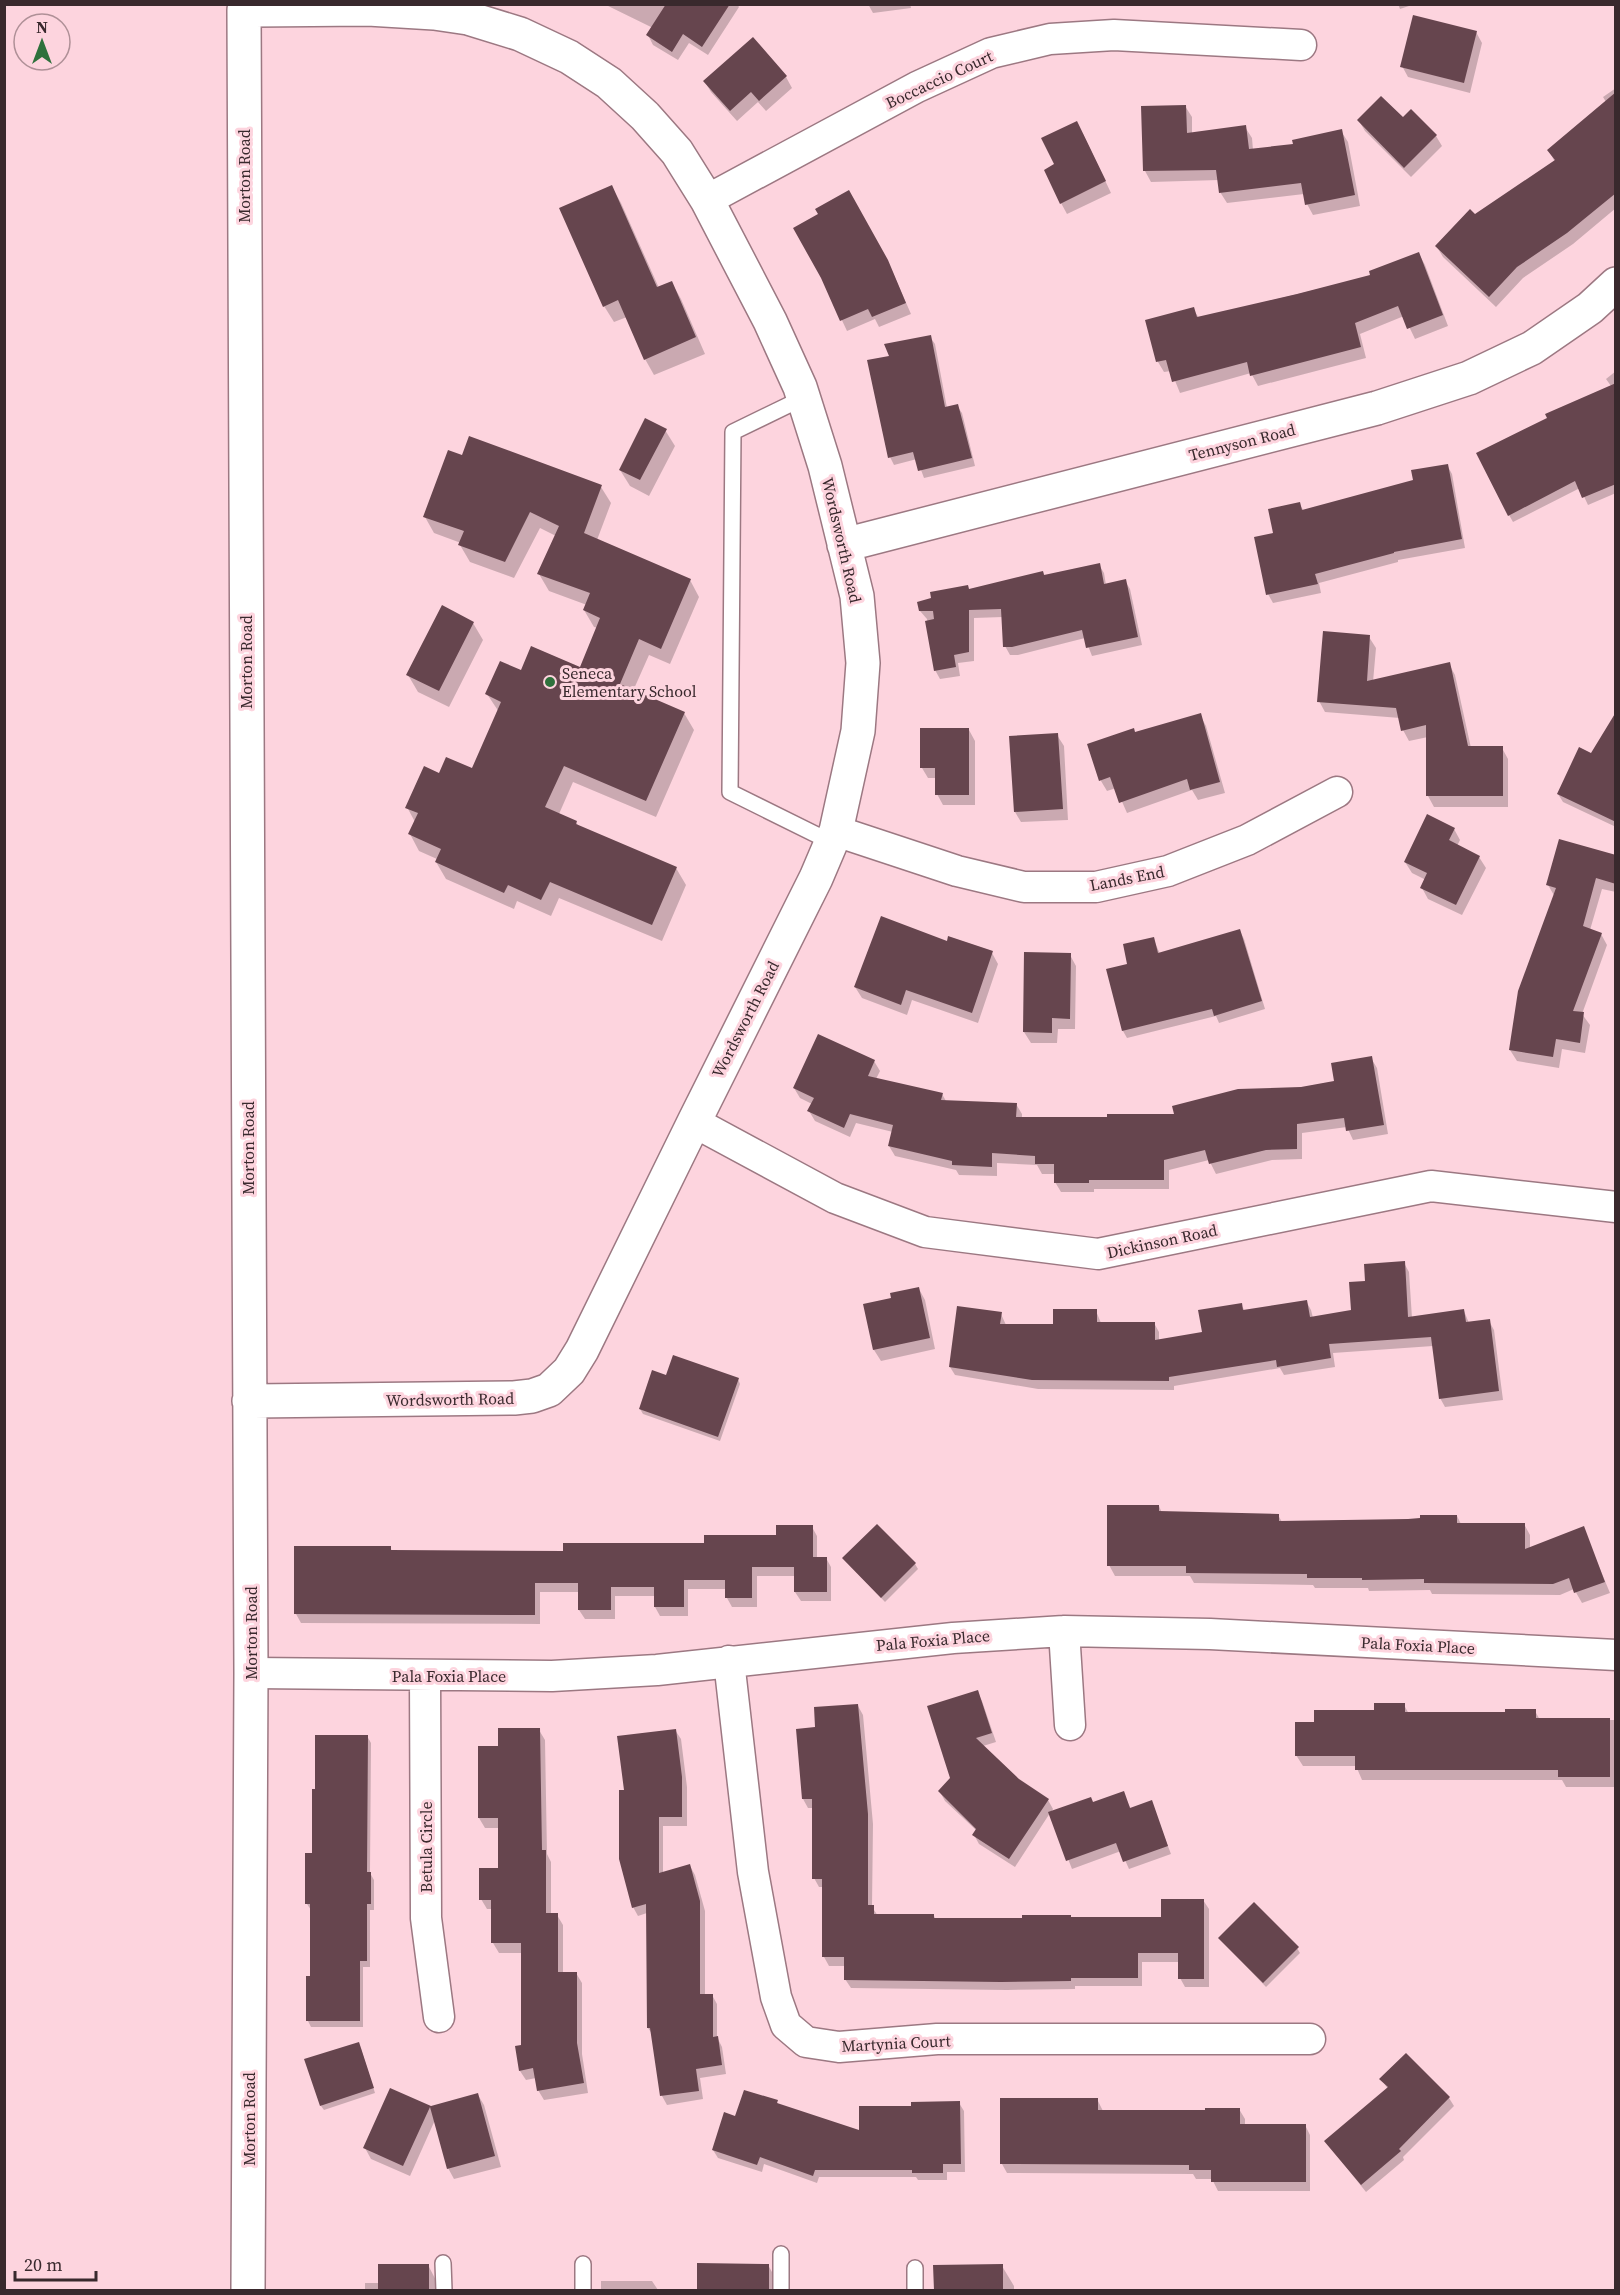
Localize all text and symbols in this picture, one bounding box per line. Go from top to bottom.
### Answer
north arrow [12,12,72,72]
text: N [36,16,48,38]
street label: Boccaccio Court [882,44,997,113]
street label: Morton Road [233,129,255,223]
street label: Tennyson Road [1186,418,1298,466]
street label: Wordsworth Road [817,475,867,605]
street label: Morton Road [235,615,257,709]
place label: Seneca Elementary School [562,662,697,702]
marker: Seneca Elementary School [543,675,557,689]
street label: Lands End [1088,860,1166,896]
street label: Wordsworth Road [706,957,784,1081]
street label: Morton Road [237,1101,259,1195]
street label: Dickinson Road [1105,1219,1219,1263]
street label: Wordsworth Road [386,1387,514,1411]
street label: Morton Road [240,1586,262,1680]
street label: Pala Foxia Place [875,1624,991,1656]
street label: Pala Foxia Place [1360,1631,1476,1659]
street label: Pala Foxia Place [392,1665,506,1687]
street label: Betula Circle [415,1801,437,1893]
street label: Martynia Court [841,2029,952,2057]
street label: Morton Road [238,2072,260,2166]
scale bar [15,2244,96,2282]
text: 20 m [24,2252,62,2277]

